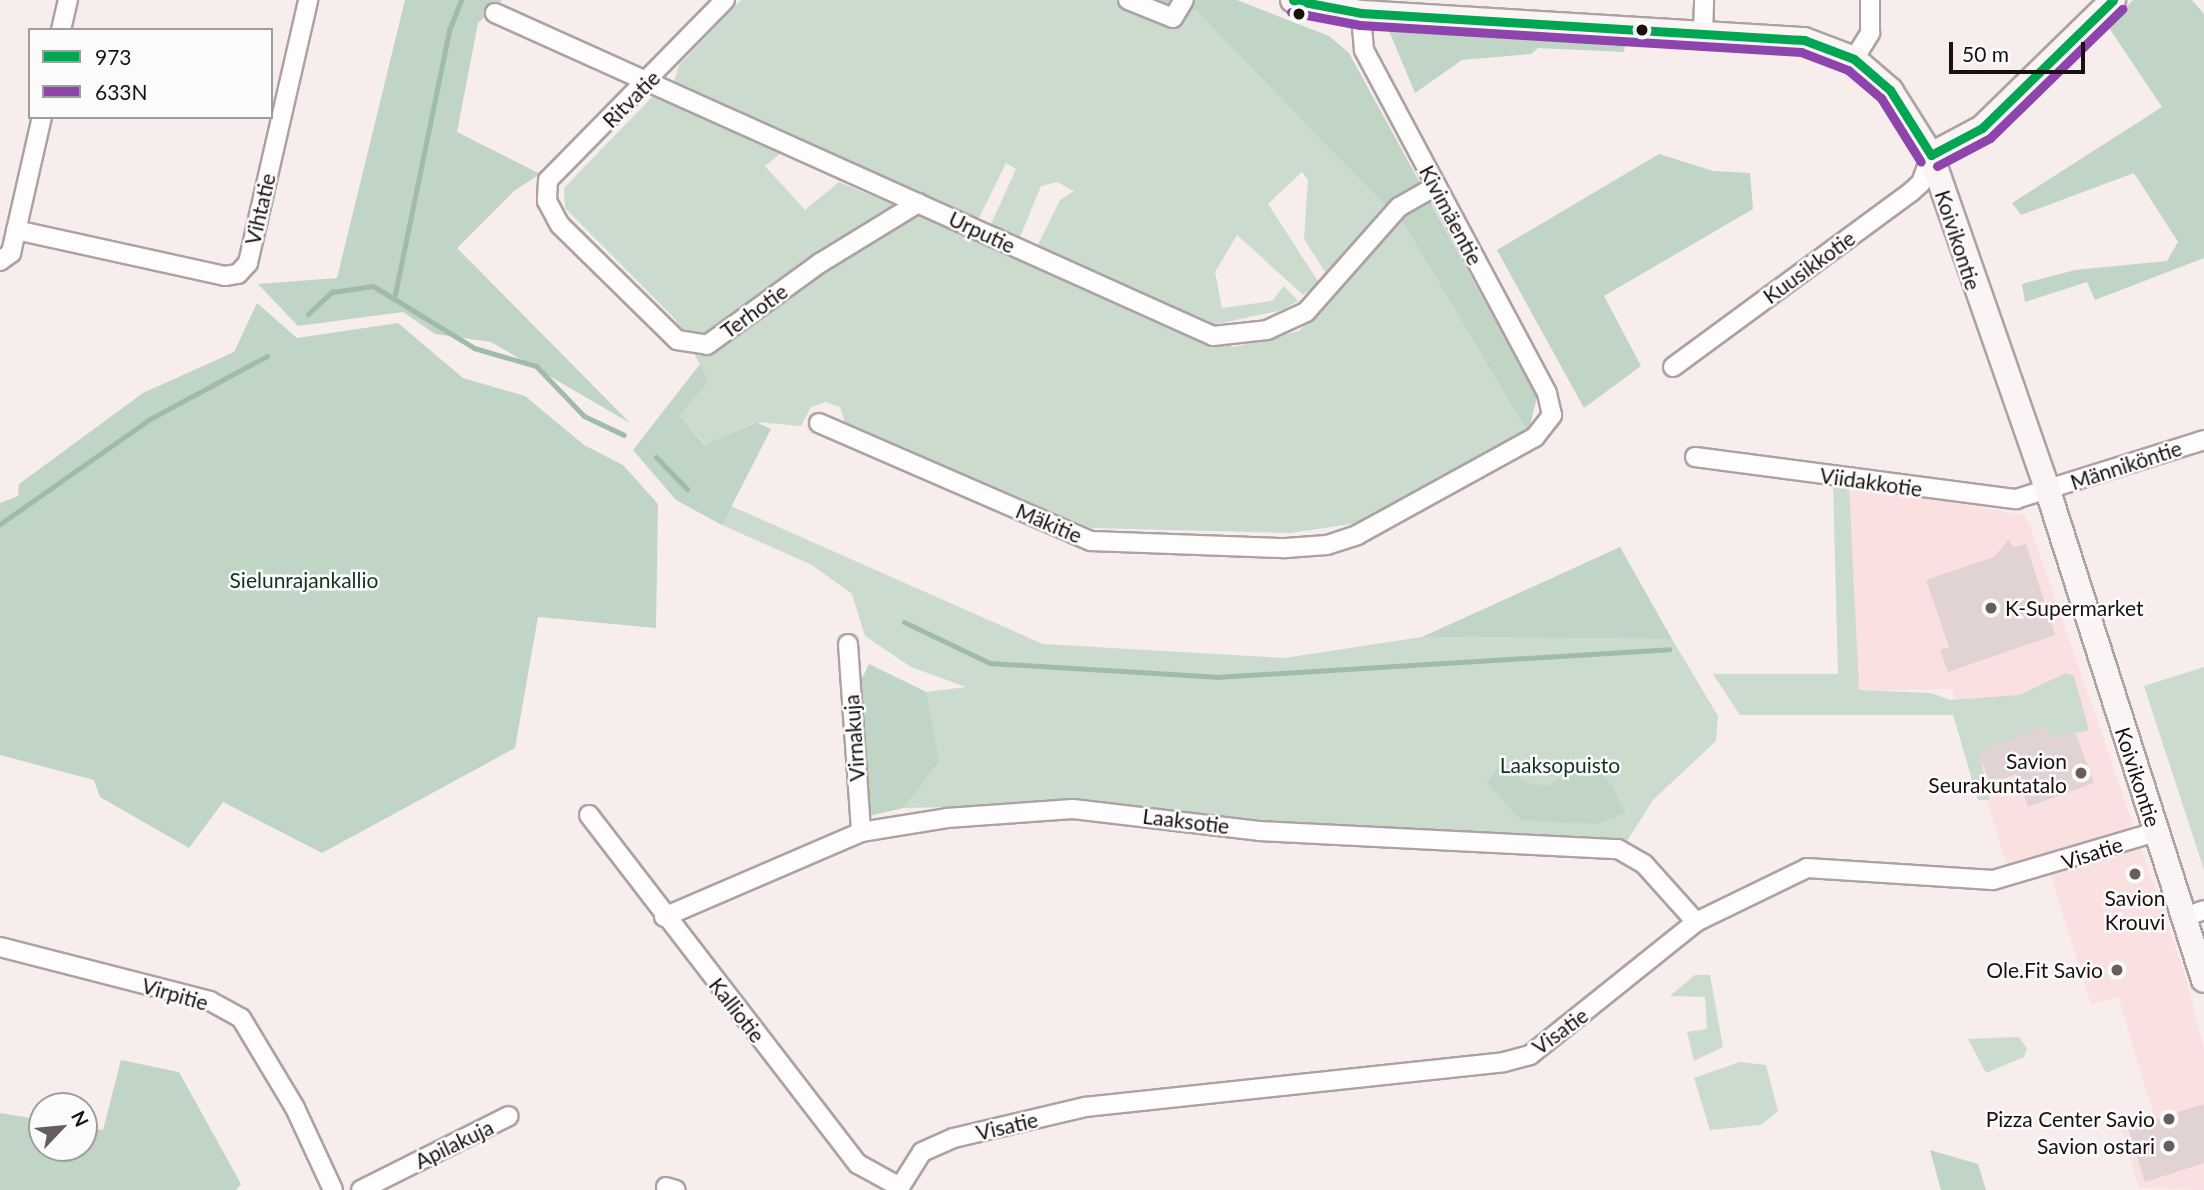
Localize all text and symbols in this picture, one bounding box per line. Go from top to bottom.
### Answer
unlabelled marker [1292,7,1306,21]
unlabelled marker [1635,23,1649,37]
legend [28,28,273,119]
scale bar [1952,28,2088,72]
text: 50 m [1962,41,2009,66]
text: 973 [95,44,132,69]
street label: Ritvatie [597,65,665,133]
text: 633N [95,79,148,104]
street label: Kivimäentie [1414,161,1488,269]
street label: Vihtatie [240,171,280,247]
street label: Koivikontie [1930,187,1986,293]
street label: Urputie [945,206,1019,258]
street label: Kuusikkotie [1758,225,1860,309]
street label: Terhotie [716,278,792,344]
street label: Männiköntie [2067,435,2185,495]
street label: Viidakkotie [1818,462,1924,502]
street label: Mäkitie [1012,498,1086,548]
park label: Sielunrajankallio [230,567,378,593]
place label: K-Supermarket [2005,595,2143,621]
marker: K-Supermarket [1983,600,1999,616]
street label: Virnakuja [838,694,870,782]
street label: Koivikontie [2110,724,2166,830]
place label: Savion Seurakuntatalo [1928,748,2067,798]
park label: Laaksopuisto [1500,752,1620,778]
marker: Savion Seurakuntatalo [2073,765,2089,781]
street label: Laaksotie [1141,803,1231,839]
street label: Visatie [2058,831,2126,875]
marker: Savion Krouvi [2127,866,2143,882]
place label: Savion Krouvi [2105,885,2165,935]
place label: Ole.Fit Savio [1986,957,2103,983]
marker: Ole.Fit Savio [2109,962,2125,978]
street label: Virpitie [139,973,211,1015]
street label: Kalliotie [704,973,770,1047]
street label: Visatie [1527,1002,1593,1060]
north arrow [28,1092,98,1162]
place label: Pizza Center Savio [1985,1106,2155,1132]
text: N [67,1107,94,1130]
street label: Visatie [974,1107,1040,1145]
marker: Pizza Center Savio [2161,1111,2177,1127]
street label: Apilakuja [411,1114,497,1174]
place label: Savion ostari [2037,1133,2155,1159]
marker: Savion ostari [2161,1138,2177,1154]

